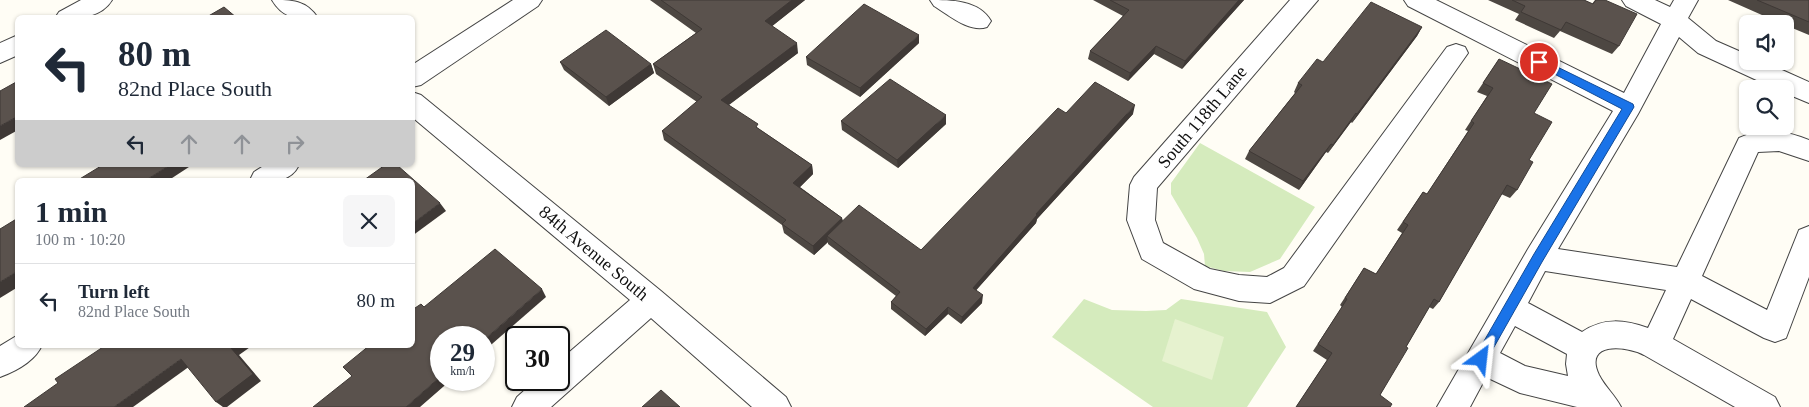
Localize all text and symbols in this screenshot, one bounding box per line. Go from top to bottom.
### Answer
map controls [1739,15,1794,135]
button: sound [1739,15,1794,70]
icon: left [35,35,100,100]
text: 80 m [118,35,191,74]
pin [1518,41,1560,83]
icon: arrive [1525,48,1553,76]
street label: South 118th Lane [1153,62,1251,172]
text: 82nd Place South [118,76,272,101]
button: search [1739,80,1794,135]
icon: left [122,130,150,158]
icon: ahead [175,130,203,158]
icon: ahead [228,130,256,158]
icon: right [281,130,309,158]
text: 1 min [35,195,108,228]
button: close [343,195,395,247]
street label: 84th Avenue South [535,201,653,305]
text: 100 m · 10:20 [35,231,125,248]
text: Turn left [78,281,150,302]
icon: left [35,287,63,315]
text: 80 m [356,290,395,311]
text: 82nd Place South [78,303,190,320]
speed limit sign: 30 [505,326,570,391]
position arrow [1454,332,1506,384]
text: 29 [450,339,475,366]
text: km/h [450,364,475,378]

